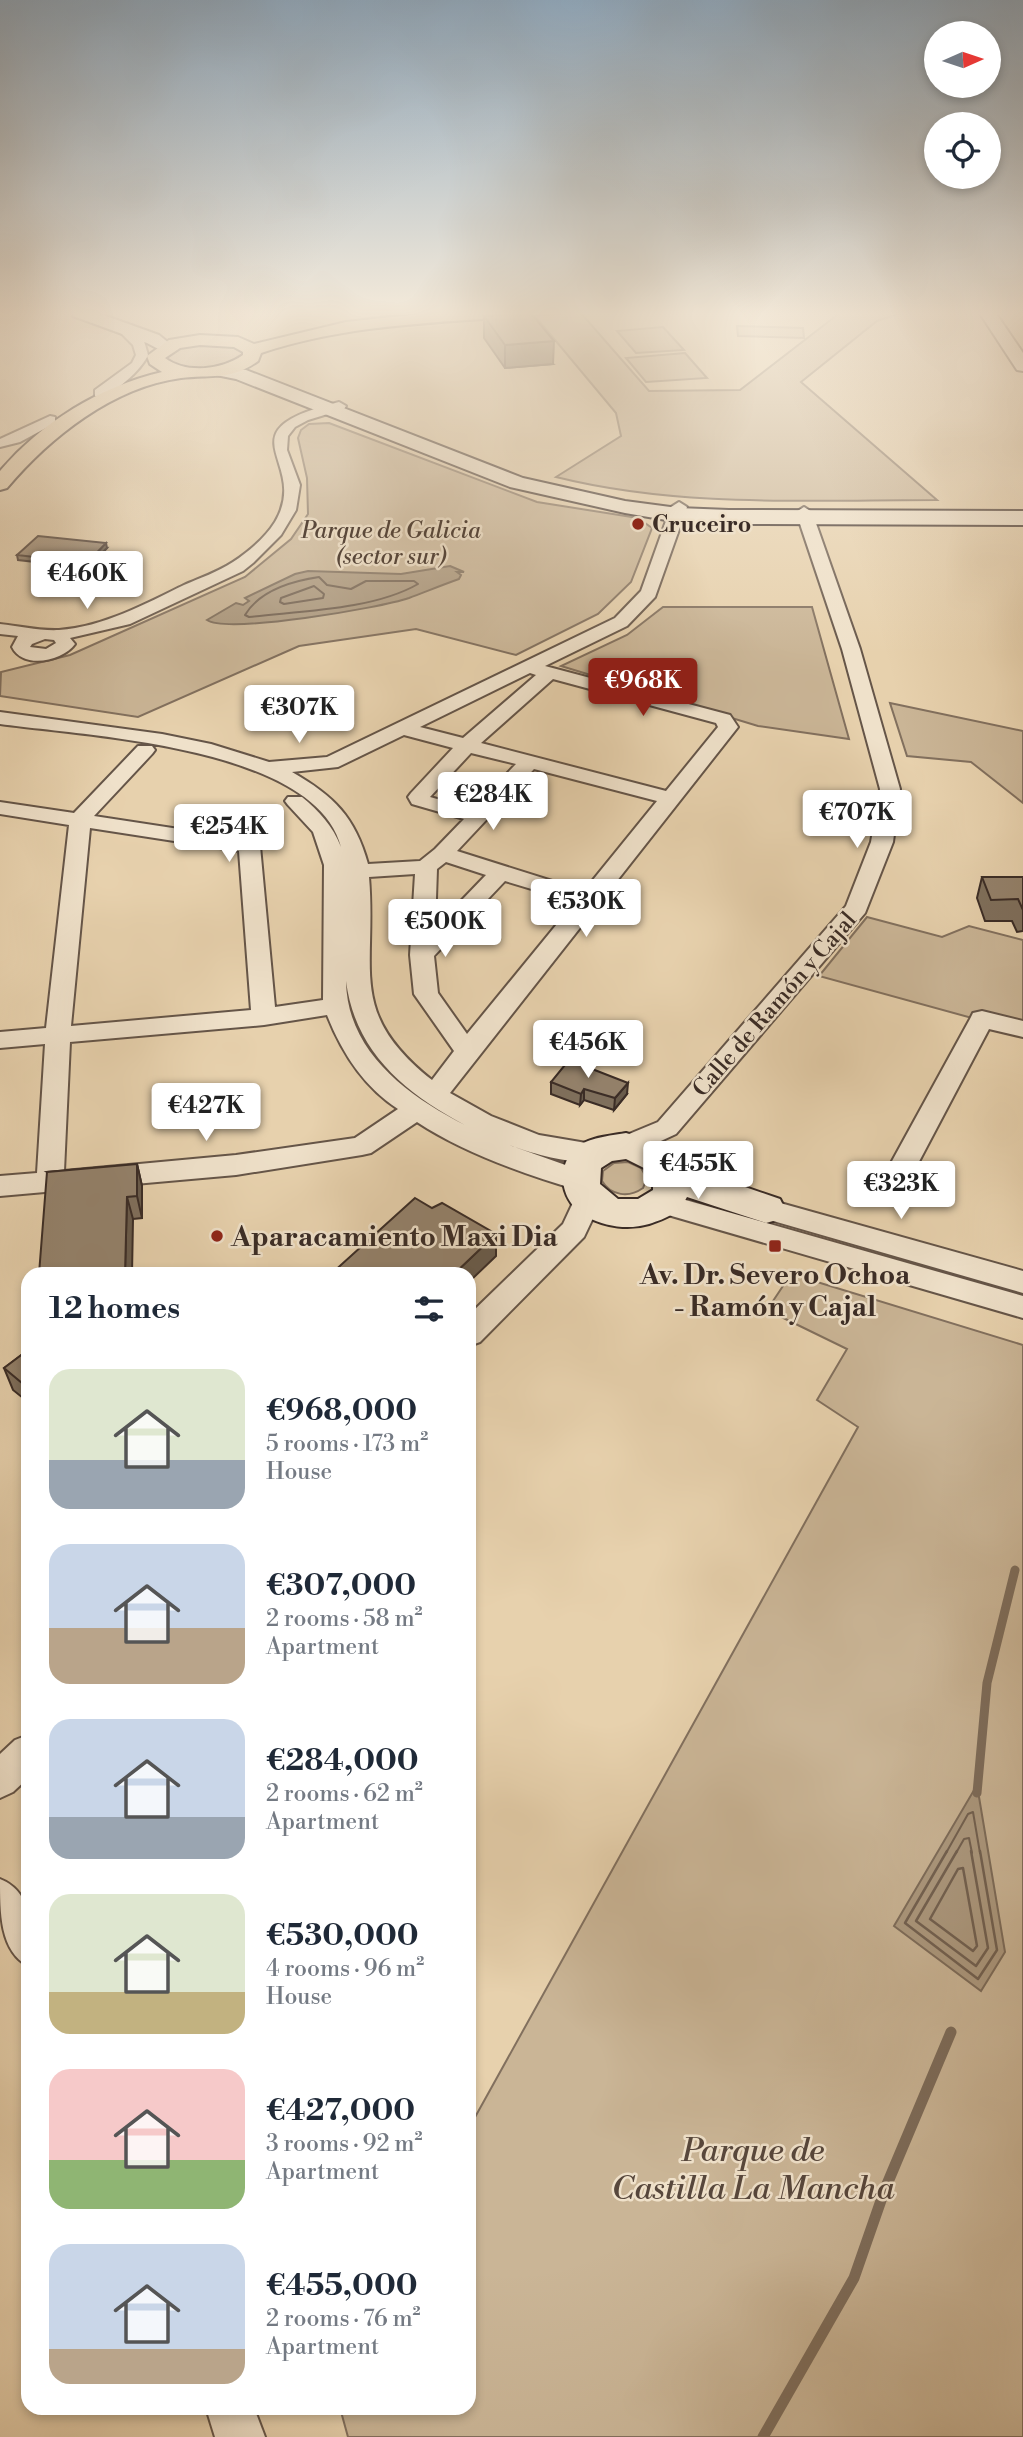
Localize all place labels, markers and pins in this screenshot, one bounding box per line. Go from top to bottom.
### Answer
place label: Cruceiro [652,511,751,539]
marker: Cruceiro [630,516,646,532]
pin: €460K [38,552,136,611]
pin: €968K [594,658,692,718]
pin: €307K [250,686,348,745]
pin: €284K [444,772,542,832]
pin: €707K [808,790,906,850]
pin: €254K [180,804,278,864]
pin: €530K [537,880,635,939]
pin: €500K [396,900,494,959]
pin: €456K [539,1020,637,1080]
pin: €427K [157,1084,255,1143]
pin: €455K [649,1142,747,1201]
pin: €323K [852,1162,950,1221]
place label: Aparacamiento Maxi Dia [230,1220,558,1255]
marker: Aparacamiento Maxi Dia [209,1228,225,1244]
marker: Av. Dr. Severo Ochoa - Ramón y Cajal [767,1238,783,1254]
place label: Av. Dr. Severo Ochoa - Ramón y Cajal [639,1258,911,1325]

